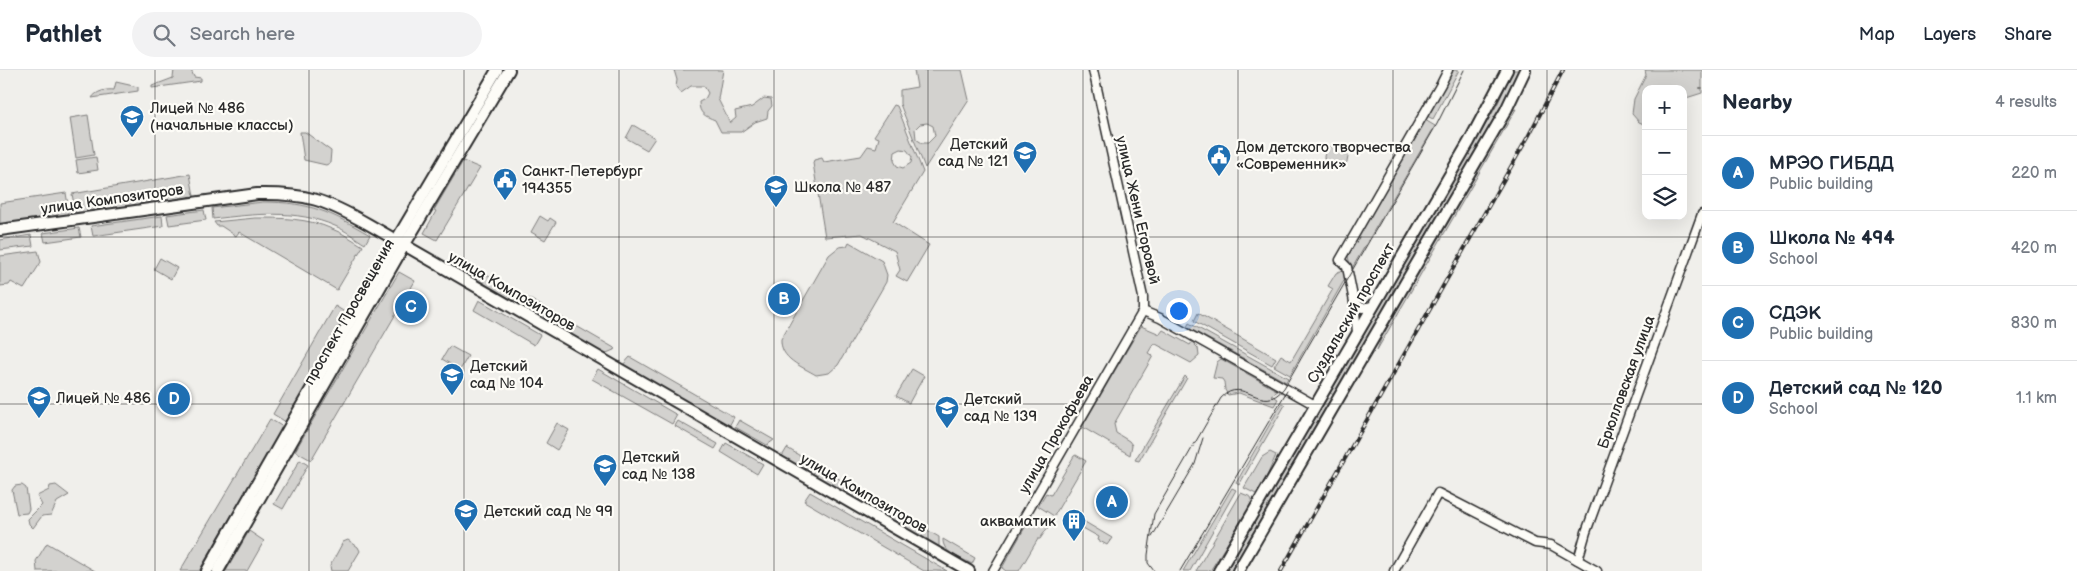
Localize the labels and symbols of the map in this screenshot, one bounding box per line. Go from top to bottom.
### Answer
place label: Лицей № 486 (начальные классы) [149,99,293,135]
school or university icon: Лицей № 486 (начальные классы) [119,104,145,138]
street label: улица Жени Егоровой [1111,134,1164,286]
place label: Детский сад № 121 [938,135,1008,171]
place label: Дом детского творчества «Современник» [1236,138,1411,174]
school or university icon: Детский сад № 121 [1012,140,1038,174]
public building icon: Дом детского творчества «Современник» [1206,143,1232,177]
place label: Санкт-Петербург 194355 [522,162,643,198]
public building icon: Санкт-Петербург 194355 [492,167,518,201]
school or university icon: Школа № 487 [763,174,789,208]
place label: Школа № 487 [794,178,891,197]
street label: улица Композиторов [40,180,185,219]
street label: проспект Просвещения [300,236,399,389]
street label: Суздальский проспект [1303,240,1399,387]
street label: улица Композиторов [445,247,579,336]
pin: B [768,280,800,318]
pin: C [395,288,427,326]
your location [1166,298,1192,324]
street label: Брюлловская улица [1594,313,1659,451]
place label: Детский сад № 104 [470,357,543,393]
school or university icon: Детский сад № 104 [439,362,465,396]
street label: улица Прокофьева [1015,372,1098,497]
pin: D [158,380,190,418]
school or university icon: Лицей № 486 [26,385,52,419]
place label: Лицей № 486 [55,389,151,408]
place label: Детский сад № 139 [964,390,1037,426]
school or university icon: Детский сад № 139 [934,395,960,429]
place label: Детский сад № 138 [622,448,696,484]
street label: улица Композиторов [797,449,931,538]
school or university icon: Детский сад № 138 [592,453,618,487]
pin: A [1096,483,1128,521]
school or university icon: Детский сад № 99 [453,498,479,532]
place label: Детский сад № 99 [484,502,613,521]
building icon: акваматик [1061,508,1087,542]
place label: акваматик [980,512,1056,531]

